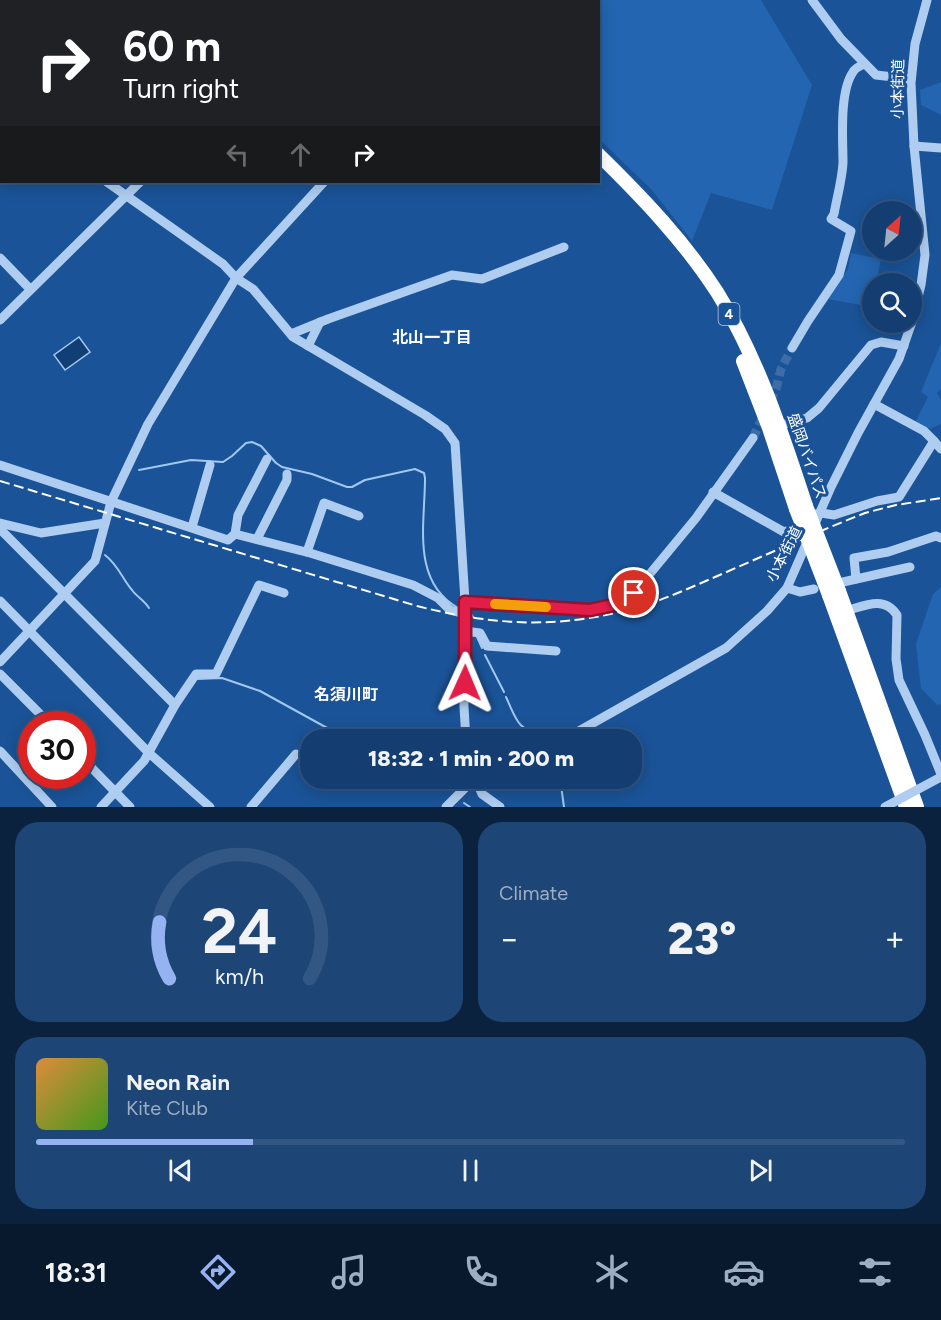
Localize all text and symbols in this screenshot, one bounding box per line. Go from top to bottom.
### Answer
text: 60 m [123,21,221,72]
icon: right [24,24,102,102]
street label: 小本街道 [888,59,908,119]
text: Turn right [123,72,239,105]
icon: left [221,138,254,171]
icon: ahead [284,138,317,171]
icon: right [347,138,380,171]
north arrow [862,201,922,261]
map controls [862,201,922,333]
button: search [862,273,922,333]
road number: 4 [718,303,740,325]
district label: 北山一丁目 [392,328,472,347]
street label: 盛岡バイパス [784,411,830,501]
street label: 小本街道 [762,523,806,585]
pin [608,567,659,618]
icon: arrive [617,576,650,609]
position arrow [433,651,497,715]
district label: 名須川町 [314,685,378,704]
speed limit sign: 30 [18,711,96,789]
text: 18:32 · 1 min · 200 m [368,745,574,772]
text: Climate [499,881,568,905]
text: 24 [201,894,277,969]
text: 23° [668,911,736,965]
text: − [499,919,520,958]
text: + [884,919,905,958]
text: km/h [215,964,263,989]
text: Neon Rain [126,1069,230,1096]
text: Kite Club [126,1096,208,1120]
icon: previous [164,1154,197,1187]
icon: pause [454,1154,487,1187]
icon: next [744,1154,777,1187]
icon: directions [197,1251,239,1293]
icon: music [328,1251,370,1293]
icon: phone [460,1251,502,1293]
icon: climate [591,1251,633,1293]
icon: car [723,1251,765,1293]
icon: filters [854,1251,896,1293]
text: 18:31 [45,1256,107,1289]

